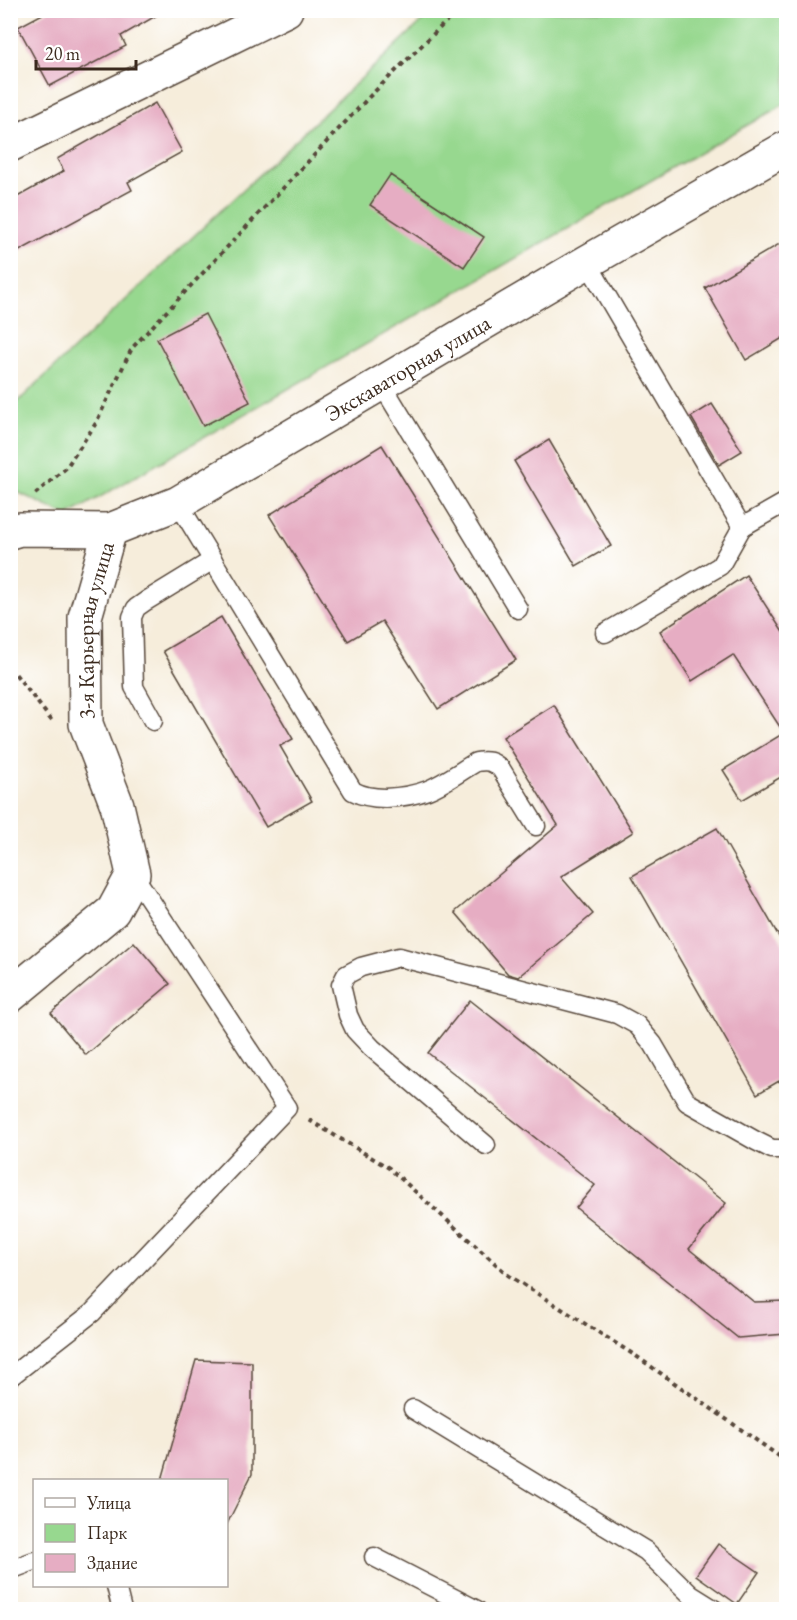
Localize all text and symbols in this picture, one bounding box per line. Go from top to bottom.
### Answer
scale bar [36,33,136,71]
text: 20 m [45,42,80,65]
street label: Экскаваторная улица [319,308,496,428]
street label: 3-я Карьерная улица [70,538,121,720]
legend [33,1479,228,1587]
text: Улица [86,1491,132,1514]
text: Парк [87,1521,127,1544]
text: Здание [87,1551,137,1574]

